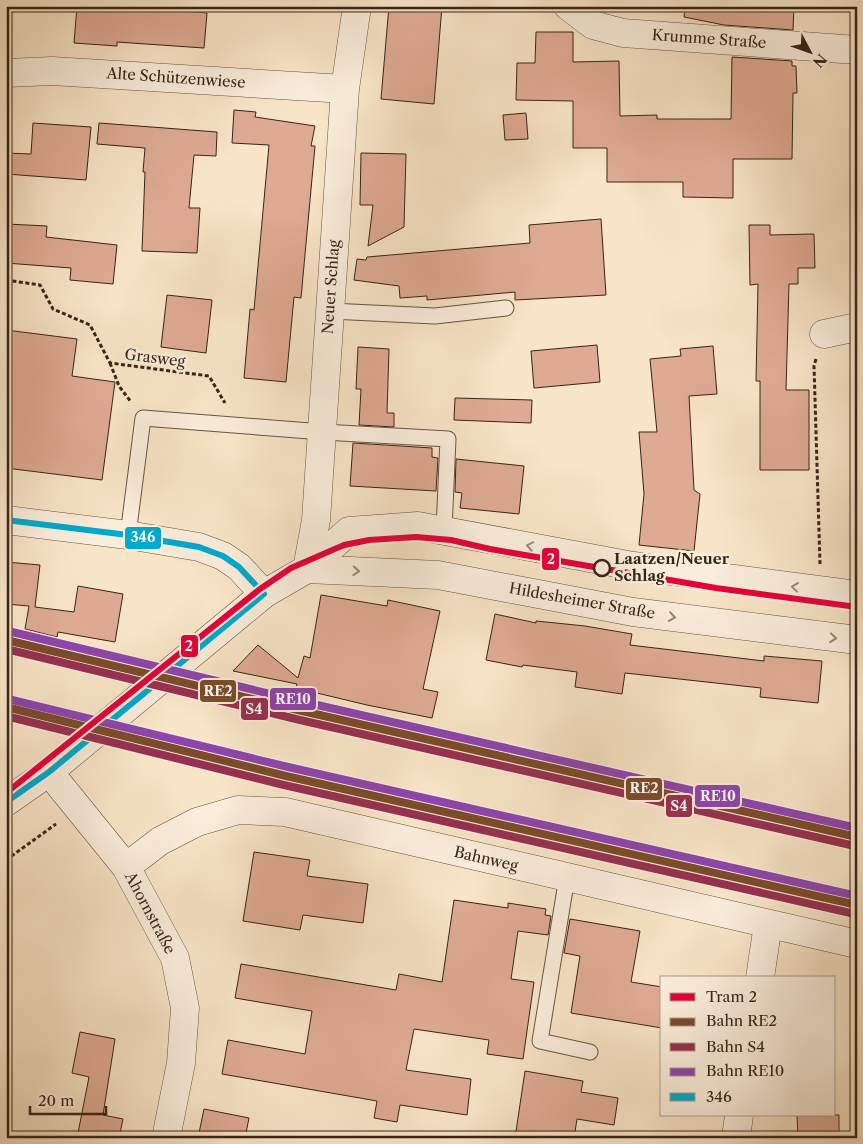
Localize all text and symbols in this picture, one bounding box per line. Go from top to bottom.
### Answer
street label: Krumme Straße [651,25,767,52]
north arrow [786,28,836,78]
text: N [809,50,831,71]
street label: Alte Schützenwiese [105,63,246,92]
street label: Neuer Schlag [318,239,343,335]
street label: Grasweg [124,344,187,371]
line badge: 346 [124,526,162,550]
text: 346 [131,528,155,546]
one-way arrow [525,541,534,552]
line badge: 2 [541,547,560,571]
place label: Laatzen/Neuer Schlag [614,549,730,585]
text: 2 [547,550,555,568]
marker: Laatzen/Neuer Schlag [593,559,611,577]
one-way arrow [352,565,360,576]
street label: Hildesheimer Straße [508,578,657,623]
one-way arrow [791,582,799,593]
one-way arrow [668,611,676,622]
one-way arrow [830,632,838,643]
line badge: 2 [180,634,199,658]
text: 2 [185,637,193,655]
line badge: RE2 [199,679,237,703]
text: RE2 [203,682,233,700]
line badge: RE10 [269,687,317,711]
text: RE10 [275,690,311,708]
line badge: S4 [240,697,269,721]
text: S4 [245,700,263,718]
line badge: RE2 [625,777,663,801]
text: RE2 [629,779,659,797]
line badge: RE10 [694,784,741,808]
text: RE10 [700,787,736,805]
line badge: S4 [665,794,693,818]
text: S4 [670,797,688,815]
street label: Bahnweg [452,842,520,875]
street label: Ahornstraße [120,868,180,957]
legend [660,976,836,1116]
text: Tram 2 [706,987,757,1006]
text: Bahn RE2 [706,1011,777,1030]
text: Bahn S4 [706,1037,765,1056]
text: Bahn RE10 [706,1061,784,1080]
scale bar [30,1084,106,1116]
text: 346 [706,1087,732,1106]
text: 20 m [38,1091,74,1110]

